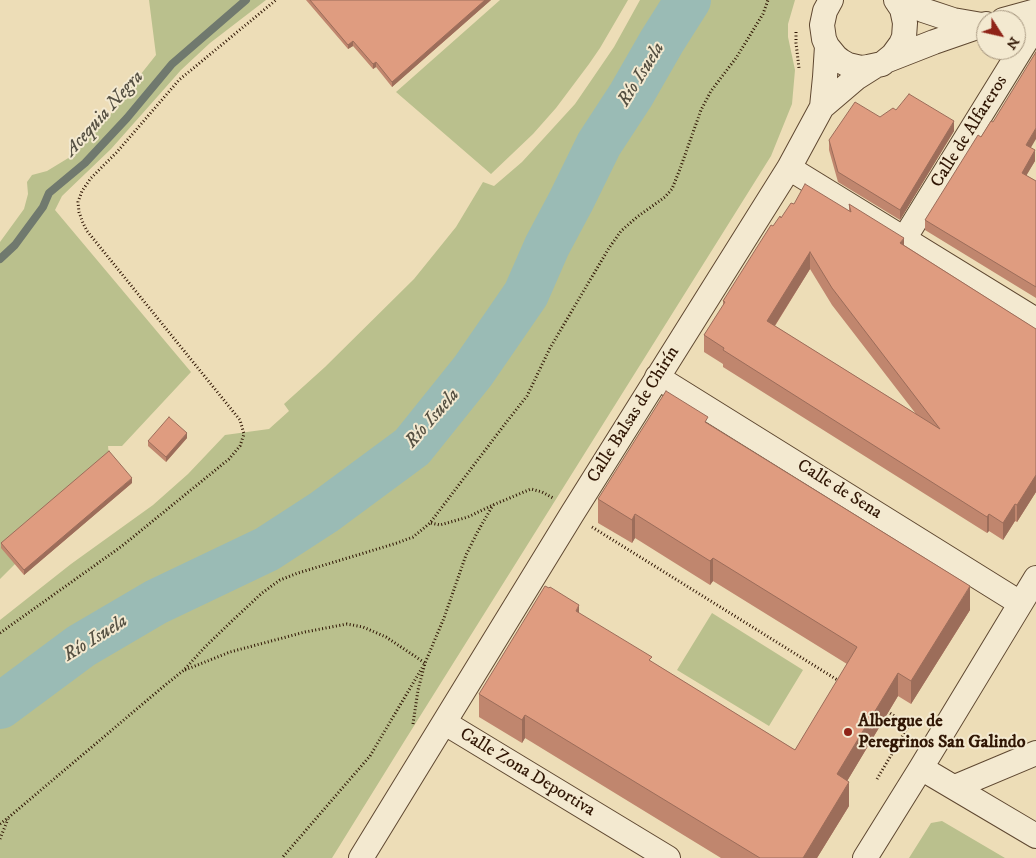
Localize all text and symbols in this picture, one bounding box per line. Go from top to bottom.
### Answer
north arrow [976,10,1026,60]
text: N [1002,33,1023,53]
water label: Río Isuela [613,39,671,111]
water label: Acequia Negra [61,67,149,161]
street label: Calle de Alfareros [927,72,1013,192]
street label: Calle Balsas de Chirín [583,343,685,487]
water label: Río Isuela [401,385,465,453]
street label: Calle de Sena [793,455,885,525]
water label: Río Isuela [60,610,132,668]
place label: Albergue de Peregrinos San Galindo [858,711,1026,754]
street label: Calle Zona Deportiva [455,724,599,822]
marker: Albergue de Peregrinos San Galindo [842,726,854,738]

